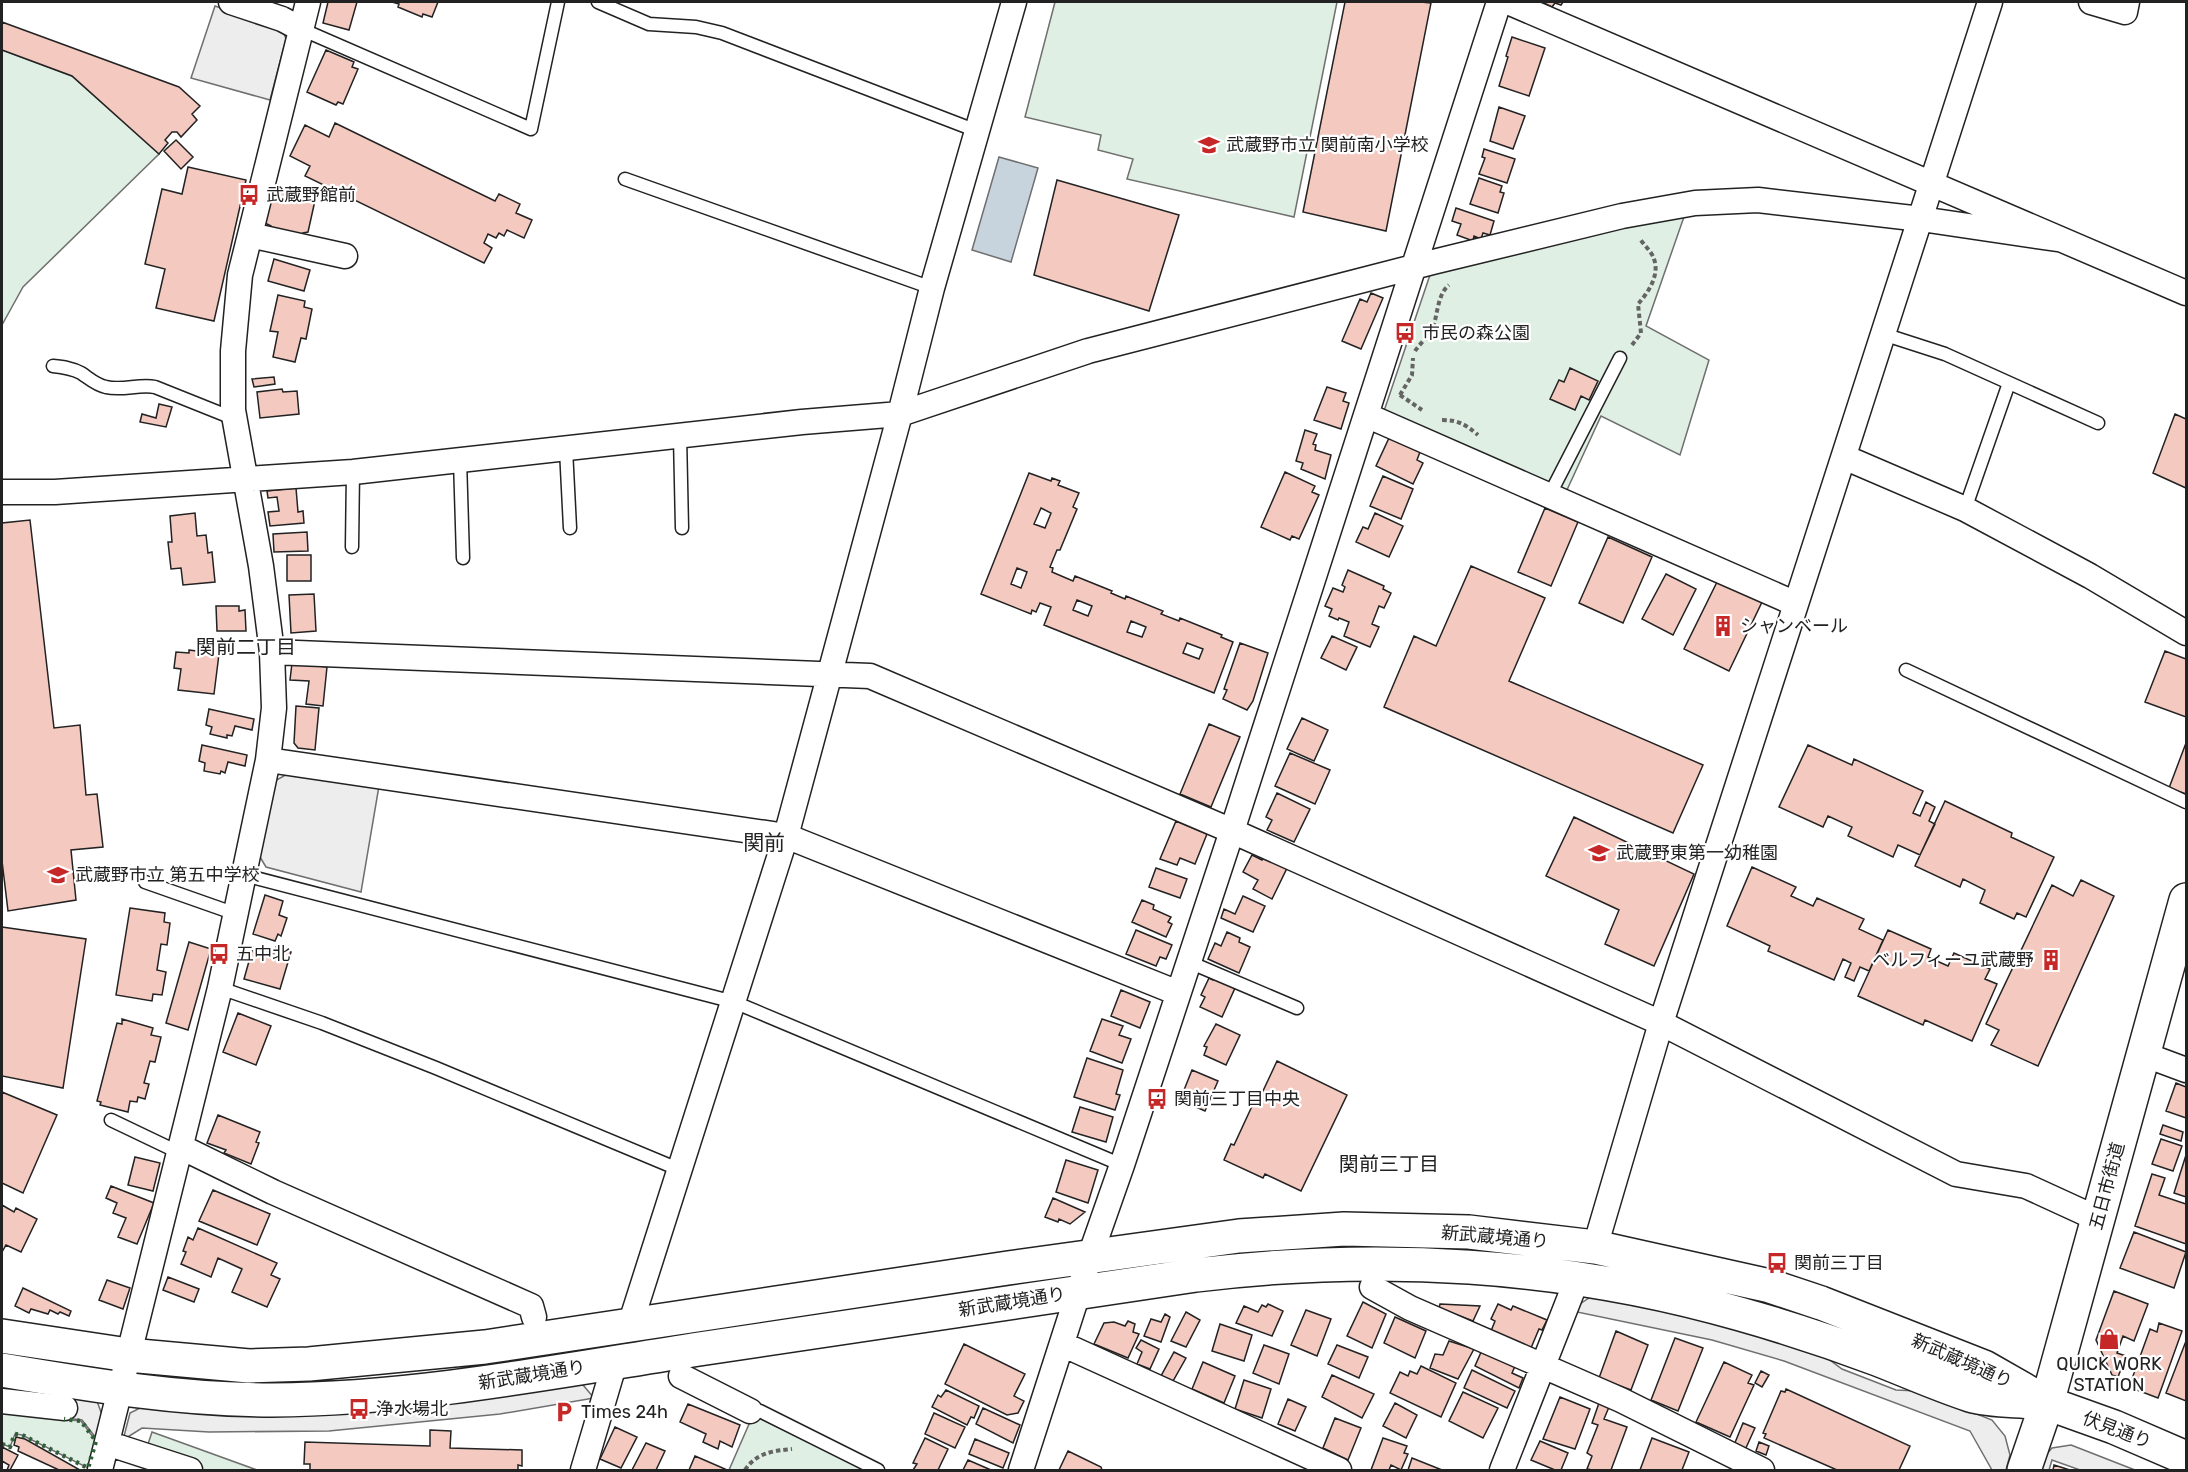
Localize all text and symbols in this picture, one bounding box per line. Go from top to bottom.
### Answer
school or university icon: 武蔵野市立 関前南小学校 [1197,133,1221,157]
place label: 武蔵野市立 関前南小学校 [1226,134,1428,156]
bus stop icon: 武蔵野館前 [237,183,261,207]
place label: 武蔵野館前 [266,184,356,206]
bus stop icon: 市民の森公園 [1393,321,1417,345]
place label: 市民の森公園 [1422,322,1530,344]
building icon: シャンベール [1711,614,1735,638]
place label: シャンベール [1740,615,1848,637]
district label: 関前二丁目 [196,635,296,659]
district label: 関前 [743,830,785,855]
school or university icon: 武蔵野東第一幼稚園 [1587,841,1611,865]
place label: 武蔵野東第一幼稚園 [1616,842,1778,864]
school or university icon: 武蔵野市立 第五中学校 [46,863,70,887]
place label: 武蔵野市立 第五中学校 [75,864,259,886]
bus stop icon: 五中北 [207,942,231,966]
place label: 五中北 [236,943,290,965]
building icon: ベルフィーユ武蔵野 [2039,948,2063,972]
place label: ベルフィーユ武蔵野 [1872,949,2034,971]
bus stop icon: 関前三丁目中央 [1145,1087,1169,1111]
place label: 関前三丁目中央 [1174,1088,1300,1110]
street label: 五日市街道 [2085,1140,2129,1232]
district label: 関前三丁目 [1339,1152,1439,1176]
street label: 新武蔵境通り [1440,1221,1550,1253]
bus stop icon: 関前三丁目 [1765,1251,1789,1275]
place label: 関前三丁目 [1794,1252,1884,1274]
street label: 新武蔵境通り [957,1283,1067,1321]
shop icon: QUICK WORK STATION [2097,1327,2121,1351]
street label: 新武蔵境通り [1908,1329,2016,1393]
place label: QUICK WORK STATION [2056,1353,2162,1396]
street label: 新武蔵境通り [477,1356,587,1394]
bus stop icon: 浄水場北 [347,1397,371,1421]
place label: 浄水場北 [376,1398,448,1420]
parking icon: Times 24h [552,1400,576,1424]
place label: Times 24h [581,1401,668,1423]
street label: 伏見通り [2079,1407,2155,1453]

